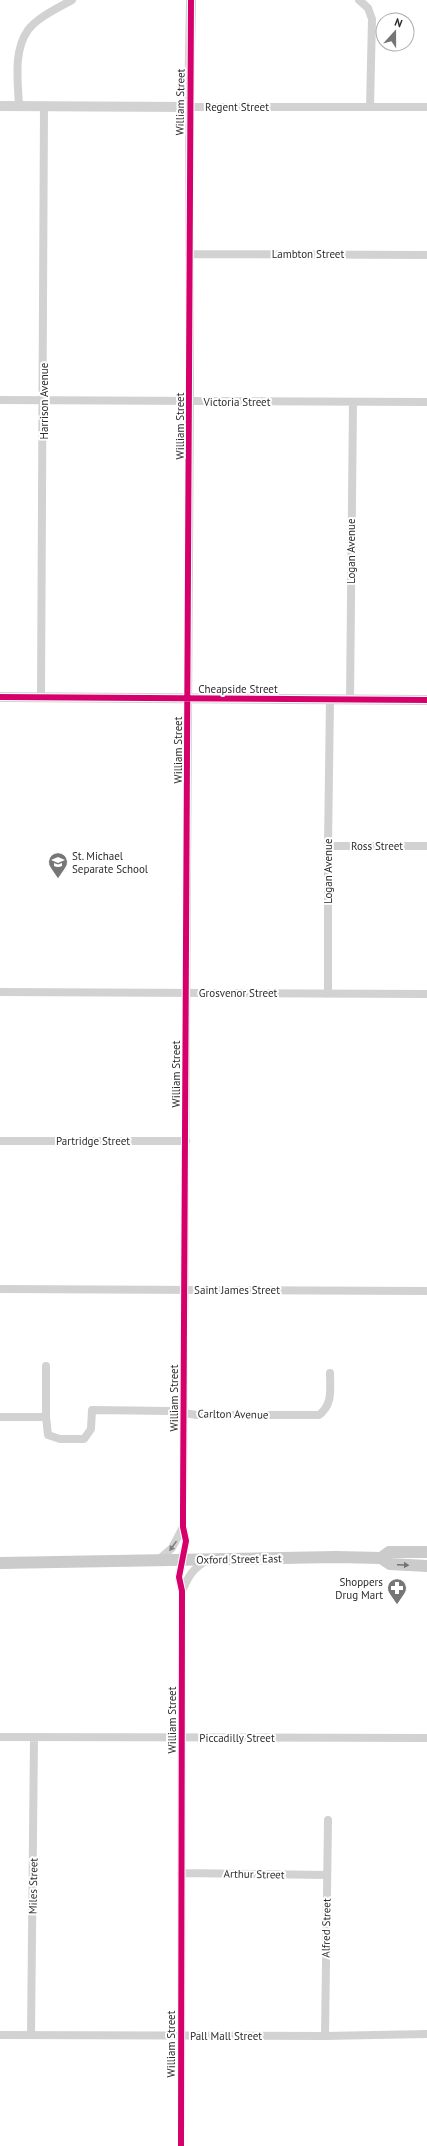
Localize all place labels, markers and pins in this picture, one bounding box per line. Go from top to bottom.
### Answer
place label: St. Michael Separate School [72,849,149,876]
school or university icon: St. Michael Separate School [47,851,69,879]
place label: Shoppers Drug Mart [335,1575,383,1602]
pharmacy icon: Shoppers Drug Mart [386,1577,408,1605]

